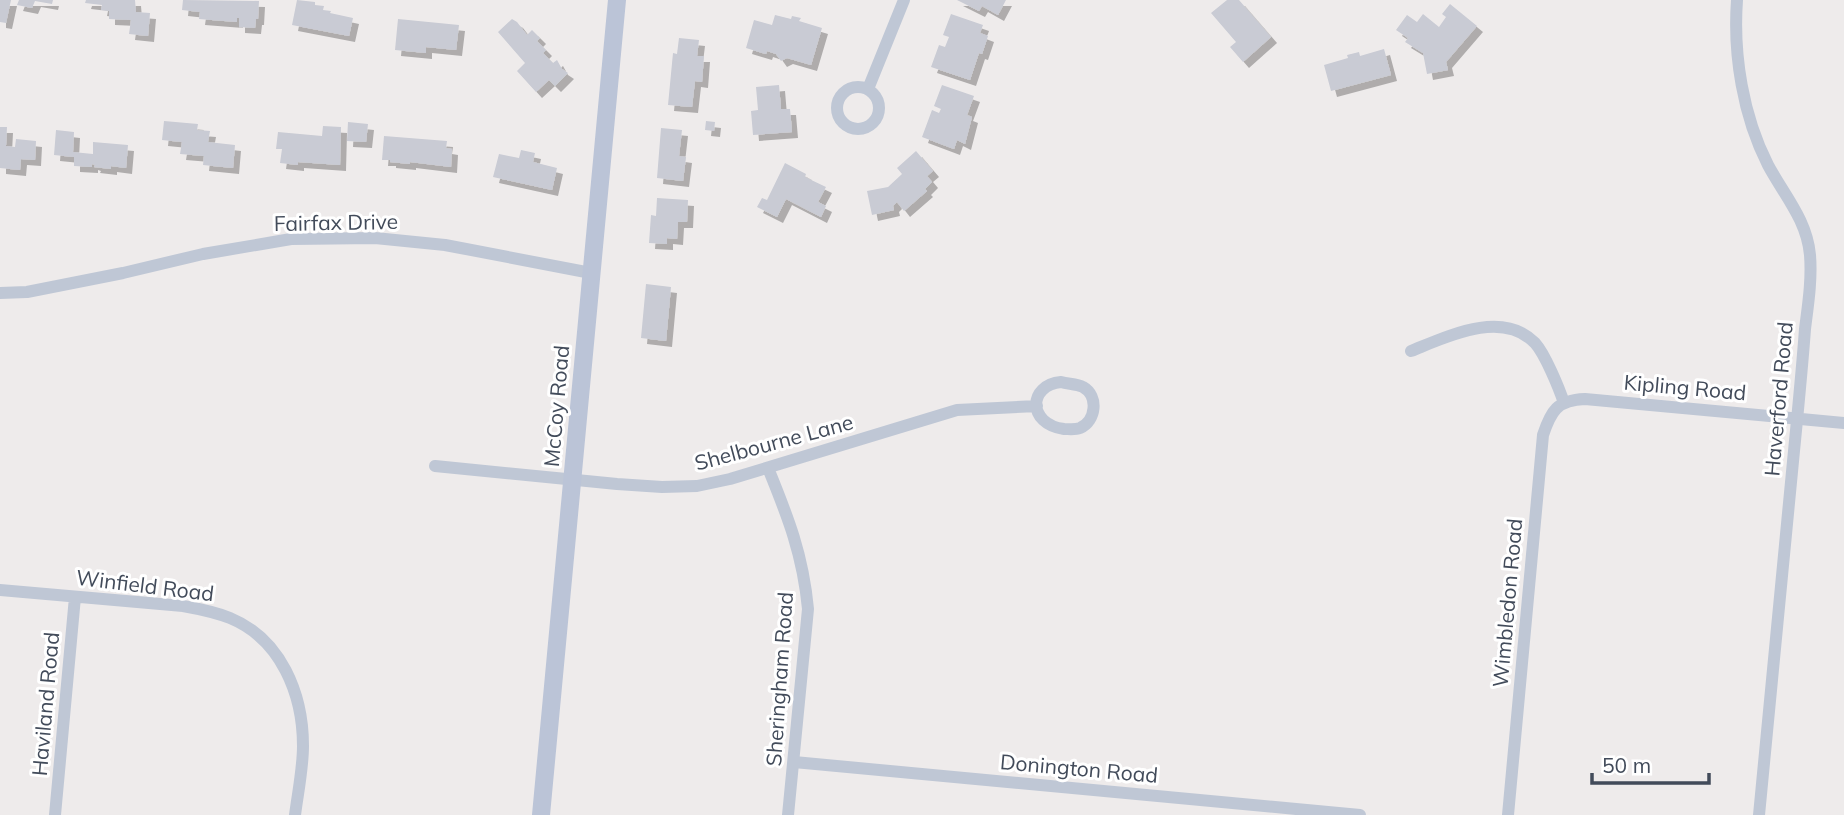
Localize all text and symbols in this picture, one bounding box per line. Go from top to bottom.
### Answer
street label: Fairfax Drive [274,208,398,236]
street label: Haverford Road [1758,321,1798,477]
street label: McCoy Road [538,344,574,468]
street label: Kipling Road [1623,369,1747,405]
street label: Shelbourne Lane [692,408,856,476]
street label: Wimbledon Road [1487,517,1527,689]
street label: Winfield Road [75,564,216,606]
street label: Sheringham Road [760,591,798,767]
street label: Haviland Road [26,631,64,777]
scale bar [1592,742,1709,786]
street label: Donington Road [999,748,1159,788]
text: 50 m [1602,752,1651,778]

